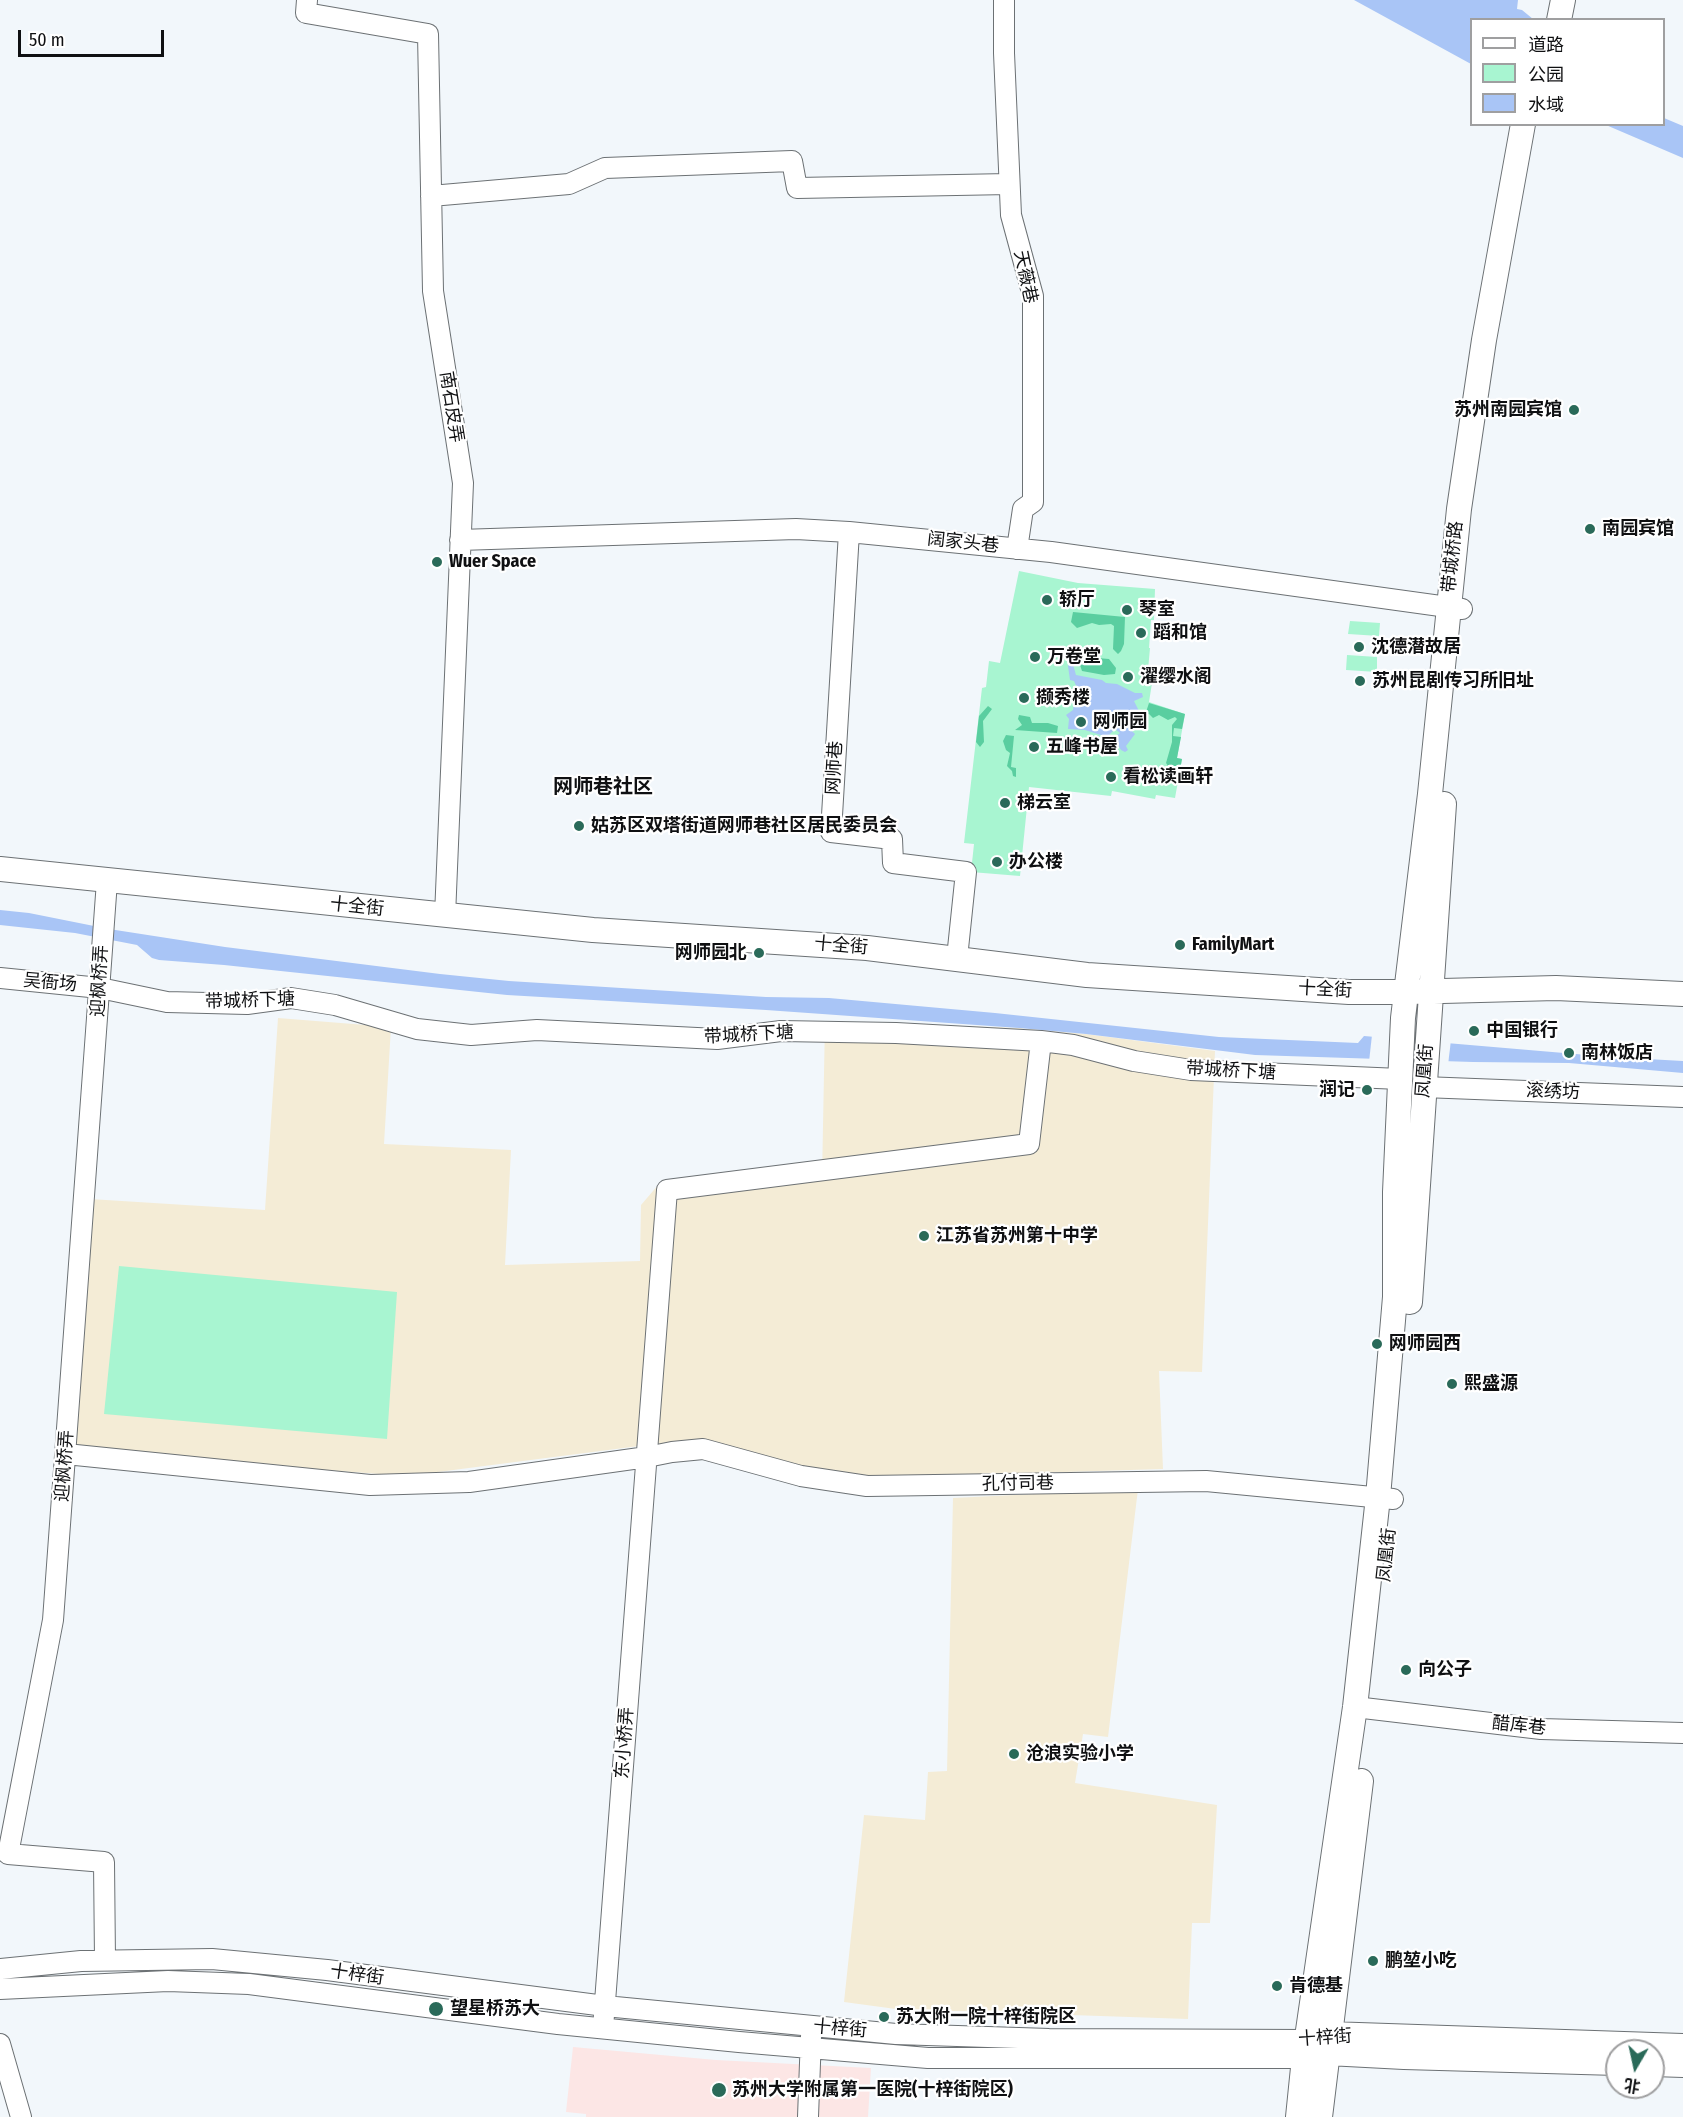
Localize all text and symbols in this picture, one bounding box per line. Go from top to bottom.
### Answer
scale bar [21,18,166,56]
legend [1470,18,1665,126]
text: 50 m [29,29,65,51]
text: 道路 [1528,34,1564,56]
text: 公园 [1528,64,1564,86]
text: 水域 [1528,94,1564,116]
street label: 天薇巷 [1009,248,1041,306]
street label: 南石皮弄 [435,370,467,444]
place label: 苏州南园宾馆 [1454,399,1562,421]
marker: 苏州南园宾馆 [1567,403,1581,417]
place label: 南园宾馆 [1602,518,1674,540]
street label: 带城桥路 [1438,520,1468,594]
marker: 南园宾馆 [1583,522,1597,536]
street label: 阔家头巷 [926,528,1000,558]
place label: Wuer Space [449,551,536,573]
marker: Wuer Space [430,555,444,569]
place label: 轿厅 [1059,589,1095,611]
marker: 轿厅 [1040,593,1054,607]
place label: 琴室 [1139,599,1175,621]
marker: 琴室 [1120,603,1134,617]
place label: 蹈和馆 [1153,622,1207,644]
marker: 蹈和馆 [1134,626,1148,640]
place label: 沈德潜故居 [1371,636,1461,658]
marker: 沈德潜故居 [1352,640,1366,654]
place label: 万卷堂 [1047,646,1101,668]
marker: 万卷堂 [1028,650,1042,664]
place label: 濯缨水阁 [1140,666,1212,688]
marker: 濯缨水阁 [1121,670,1135,684]
place label: 苏州昆剧传习所旧址 [1372,670,1534,692]
marker: 苏州昆剧传习所旧址 [1353,674,1367,688]
place label: 撷秀楼 [1036,687,1090,709]
marker: 撷秀楼 [1017,691,1031,705]
place label: 网师园 [1093,711,1147,733]
marker: 网师园 [1074,715,1088,729]
place label: 五峰书屋 [1046,736,1118,758]
street label: 网师巷 [823,740,847,796]
marker: 五峰书屋 [1027,740,1041,754]
place label: 看松读画轩 [1123,766,1213,788]
marker: 看松读画轩 [1104,770,1118,784]
district label: 网师巷社区 [553,775,653,799]
place label: 梯云室 [1017,792,1071,814]
marker: 梯云室 [998,796,1012,810]
place label: 姑苏区双塔街道网师巷社区居民委员会 [591,815,897,837]
marker: 姑苏区双塔街道网师巷社区居民委员会 [572,819,586,833]
place label: 办公楼 [1009,851,1063,873]
marker: 办公楼 [990,855,1004,869]
street label: 十全街 [329,893,385,921]
street label: 十全街 [813,933,869,959]
place label: FamilyMart [1192,934,1274,956]
marker: FamilyMart [1173,938,1187,952]
place label: 网师园北 [675,942,747,964]
street label: 迎枫桥弄 [87,944,113,1018]
marker: 网师园北 [752,946,766,960]
street label: 吴衙场 [22,970,78,996]
street label: 十全街 [1297,978,1353,1002]
street label: 带城桥下塘 [205,989,295,1013]
place label: 中国银行 [1486,1020,1558,1042]
street label: 带城桥下塘 [703,1022,795,1048]
marker: 中国银行 [1467,1024,1481,1038]
place label: 南林饭店 [1581,1042,1653,1064]
street label: 凤凰街 [1412,1043,1438,1099]
marker: 南林饭店 [1562,1046,1576,1060]
street label: 带城桥下塘 [1185,1058,1277,1084]
place label: 润记 [1319,1079,1355,1101]
street label: 滚绣坊 [1526,1080,1580,1104]
marker: 润记 [1360,1083,1374,1097]
place label: 江苏省苏州第十中学 [936,1225,1098,1247]
marker: 江苏省苏州第十中学 [917,1229,931,1243]
place label: 网师园西 [1389,1333,1461,1355]
marker: 网师园西 [1370,1337,1384,1351]
place label: 熙盛源 [1464,1373,1518,1395]
marker: 熙盛源 [1445,1377,1459,1391]
street label: 迎枫桥弄 [52,1429,78,1503]
street label: 孔付司巷 [982,1473,1054,1495]
street label: 凤凰街 [1373,1527,1401,1583]
place label: 向公子 [1418,1659,1472,1681]
marker: 向公子 [1399,1663,1413,1677]
street label: 东小桥弄 [612,1706,638,1780]
street label: 醋库巷 [1491,1712,1547,1740]
place label: 沧浪实验小学 [1026,1743,1134,1765]
marker: 沧浪实验小学 [1007,1747,1021,1761]
place label: 鹏堃小吃 [1385,1950,1457,1972]
marker: 鹏堃小吃 [1366,1954,1380,1968]
street label: 十梓街 [329,1961,385,1989]
place label: 肯德基 [1289,1975,1343,1997]
marker: 肯德基 [1270,1979,1284,1993]
place label: 望星桥苏大 [450,1998,540,2020]
marker: 望星桥苏大 [427,2000,445,2018]
place label: 苏大附一院十梓街院区 [896,2006,1076,2028]
marker: 苏大附一院十梓街院区 [877,2010,891,2024]
street label: 十梓街 [812,2016,868,2042]
street label: 十梓街 [1297,2025,1353,2051]
north arrow [1605,2039,1665,2099]
text: 北 [1623,2075,1642,2096]
place label: 苏州大学附属第一医院(十梓街院区) [732,2079,1013,2101]
marker: 苏州大学附属第一医院(十梓街院区) [710,2081,728,2099]

